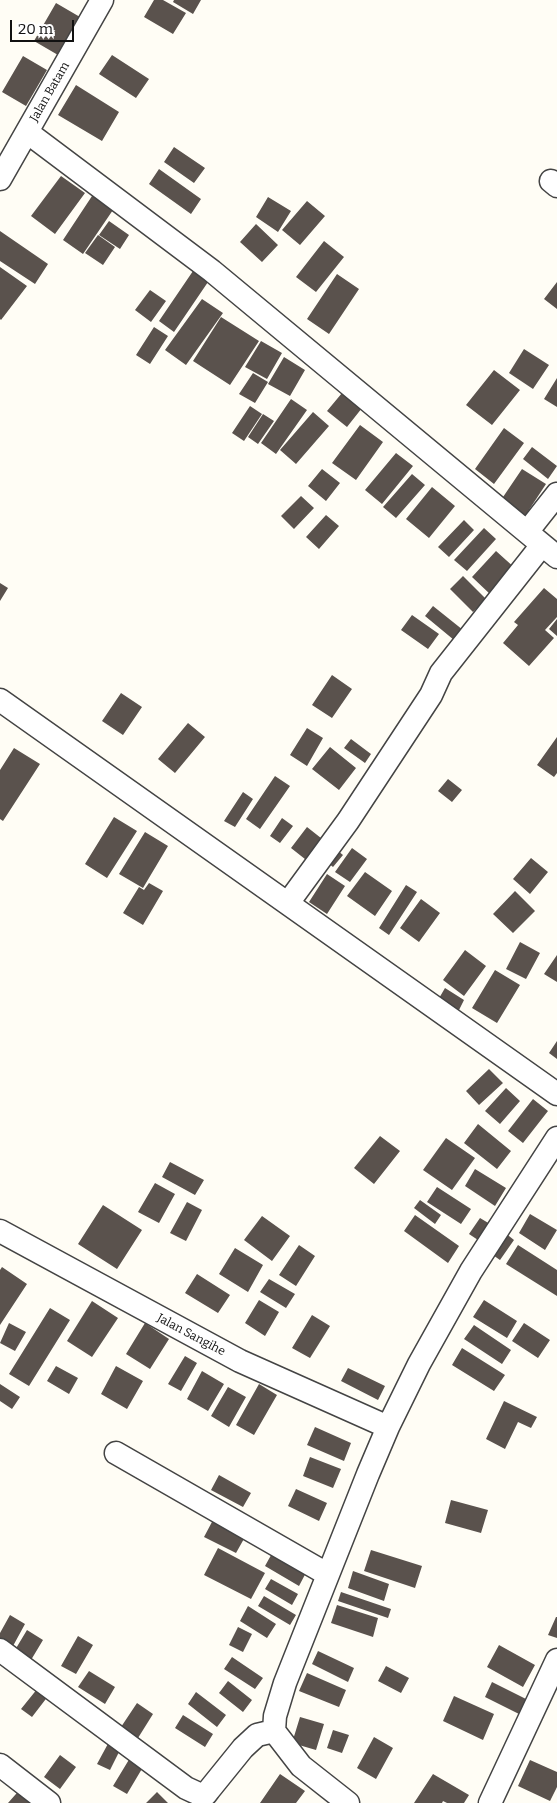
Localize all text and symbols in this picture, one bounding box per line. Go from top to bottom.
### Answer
scale bar [12,10,76,42]
text: 20 m [18,20,53,38]
street label: Jalan Batam [27,60,73,124]
street label: Jalan Sangihe [154,1311,228,1359]

